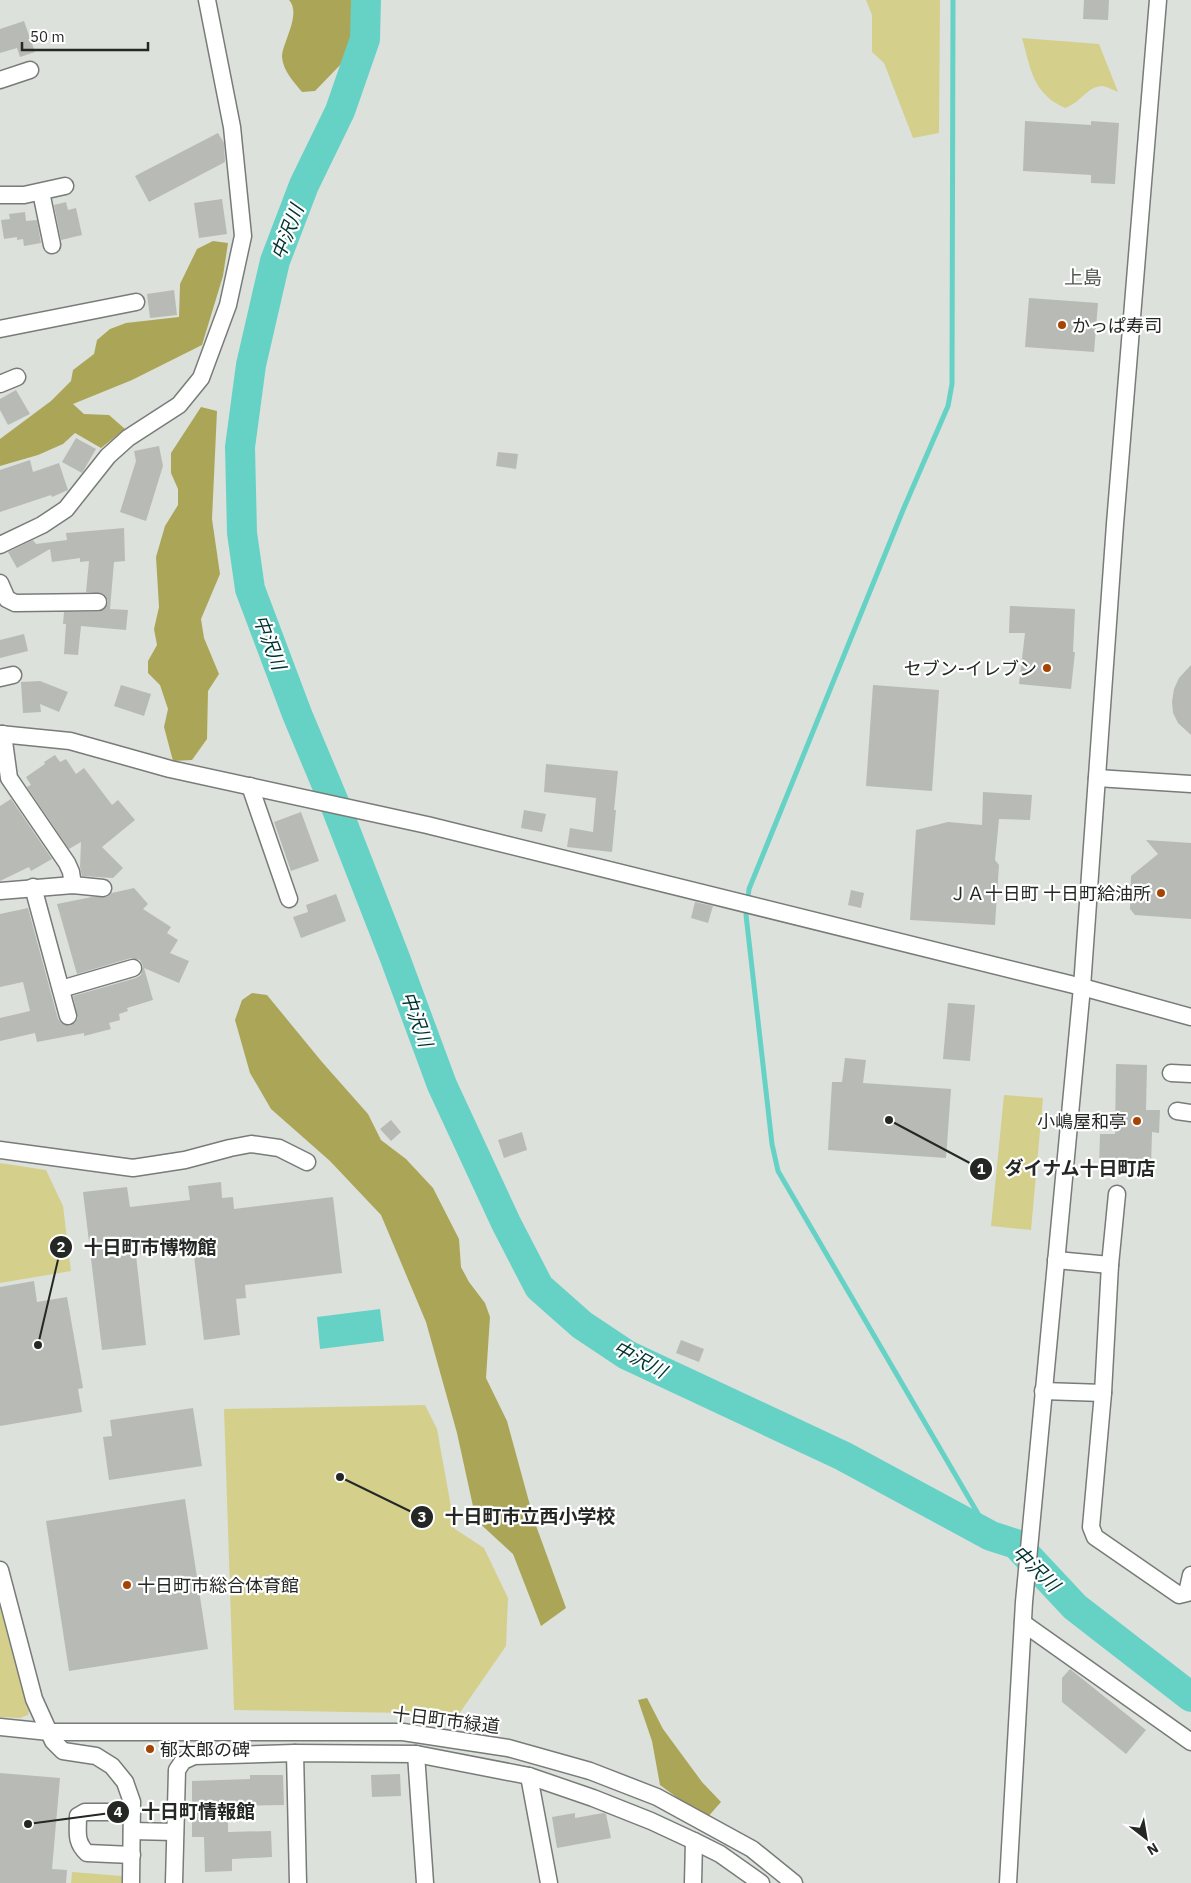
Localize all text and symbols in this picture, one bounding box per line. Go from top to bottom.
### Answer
scale bar [22,20,149,52]
text: 50 m [30,27,65,46]
water label: 中沢川 [266,199,309,263]
district label: 上島 [1064,265,1102,289]
place label: かっぱ寿司 [1072,314,1162,337]
marker: かっぱ寿司 [1056,319,1068,331]
water label: 中沢川 [249,611,292,675]
place label: セブン-イレブン [904,657,1037,680]
marker: セブン-イレブン [1041,662,1053,674]
place label: ＪＡ十日町 十日町給油所 [949,882,1151,905]
marker: ＪＡ十日町 十日町給油所 [1155,887,1167,899]
water label: 中沢川 [396,988,439,1052]
place label: 小嶋屋和亭 [1037,1110,1127,1133]
marker: 小嶋屋和亭 [1131,1115,1143,1127]
callout: ダイナム十日町店 [969,1152,1166,1186]
text: ダイナム十日町店 [1004,1156,1156,1180]
text: 1 [976,1159,986,1178]
callout: 十日町市博物館 [48,1230,226,1264]
text: 十日町市博物館 [83,1235,217,1259]
text: 2 [56,1237,66,1256]
water label: 中沢川 [609,1335,673,1384]
callout: 十日町市立西小学校 [410,1500,626,1534]
text: 十日町市立西小学校 [444,1504,616,1528]
text: 3 [417,1507,427,1526]
water label: 中沢川 [1007,1540,1066,1598]
place label: 十日町市総合体育館 [137,1574,299,1597]
marker: 十日町市総合体育館 [121,1579,133,1591]
street label: 十日町市緑道 [391,1702,501,1738]
place label: 郁太郎の碑 [160,1738,250,1761]
marker: 郁太郎の碑 [144,1743,156,1755]
callout: 十日町情報館 [106,1795,265,1829]
text: 十日町情報館 [141,1799,255,1823]
text: 4 [113,1802,123,1821]
north arrow [1121,1813,1171,1863]
text: N [1144,1839,1162,1859]

